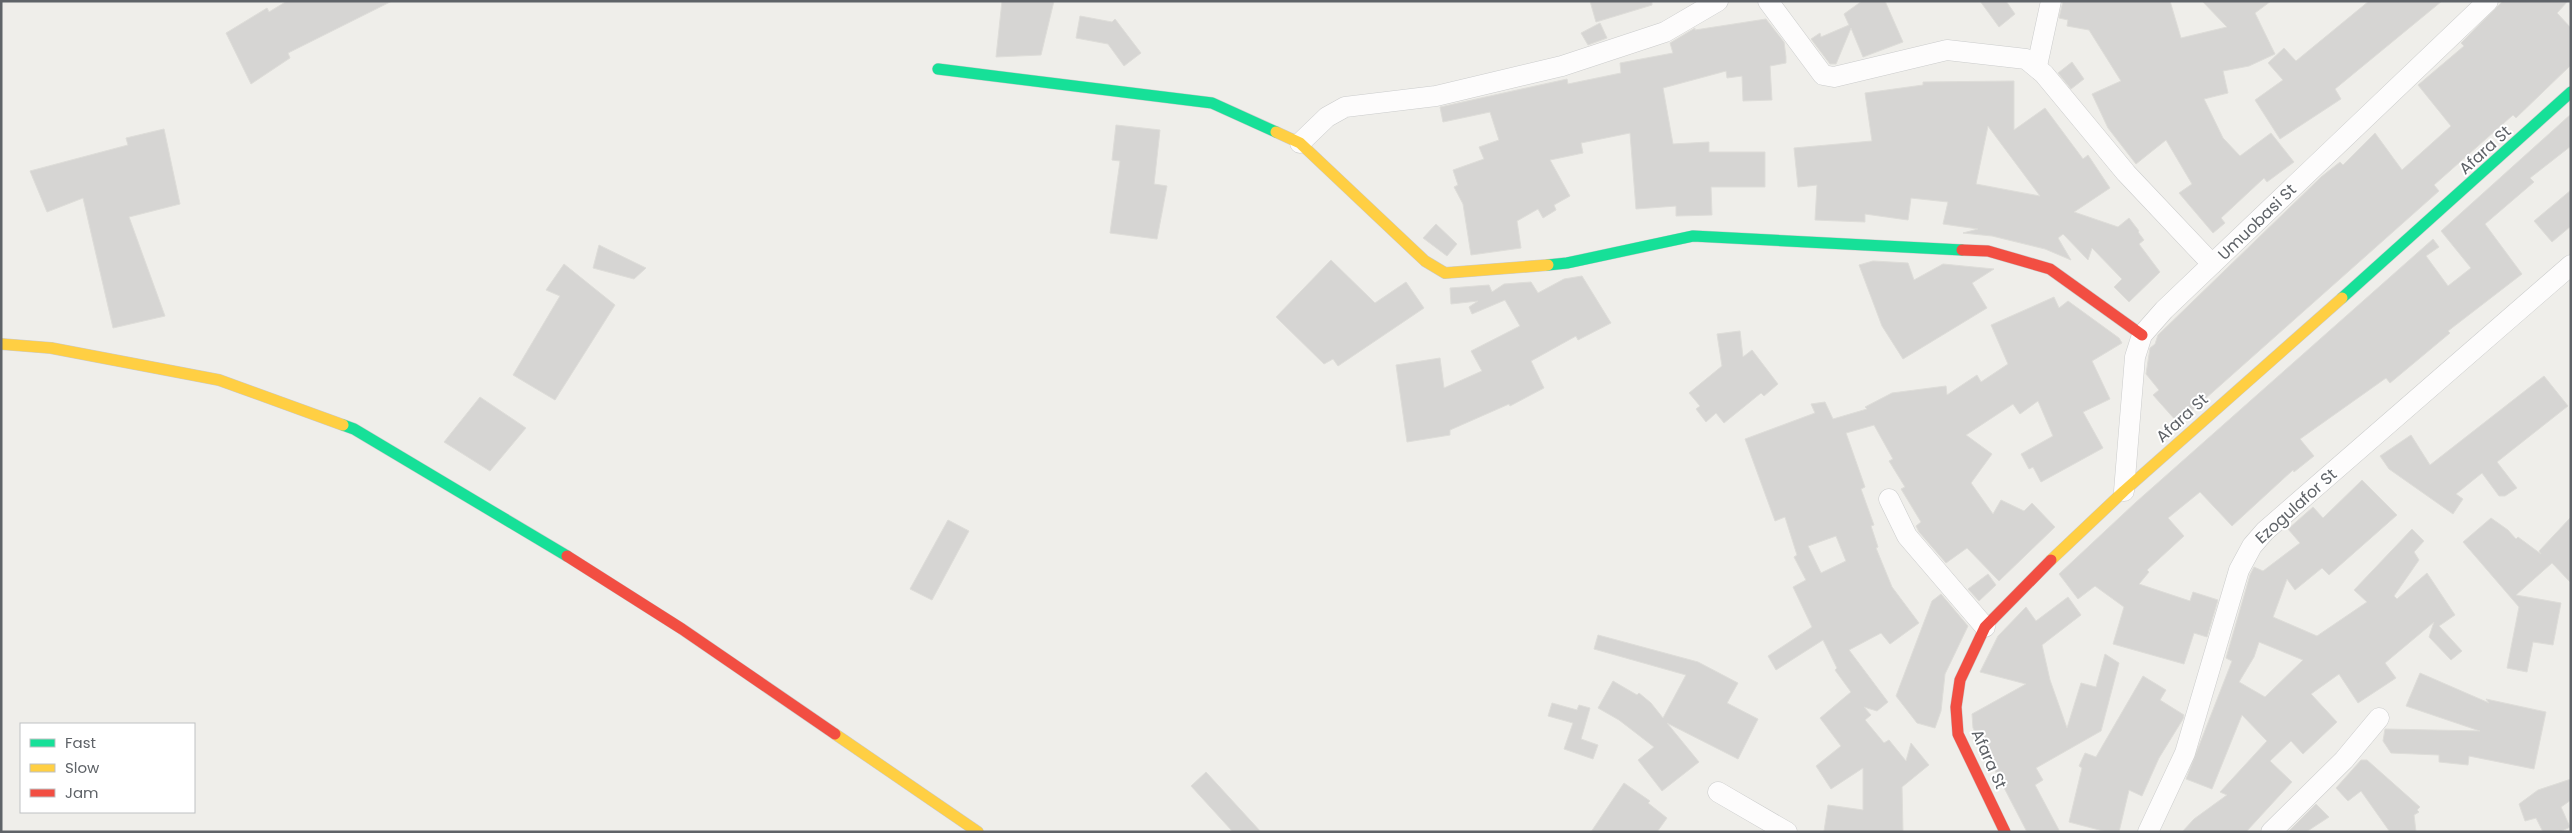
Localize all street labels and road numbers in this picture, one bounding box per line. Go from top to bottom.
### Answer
street label: Afara St [2454,120,2516,180]
street label: Umuobasi St [2213,178,2302,265]
street label: Afara St [2151,388,2213,448]
street label: Ezogulafor St [2250,463,2342,549]
street label: Afara St [1966,725,2012,793]

